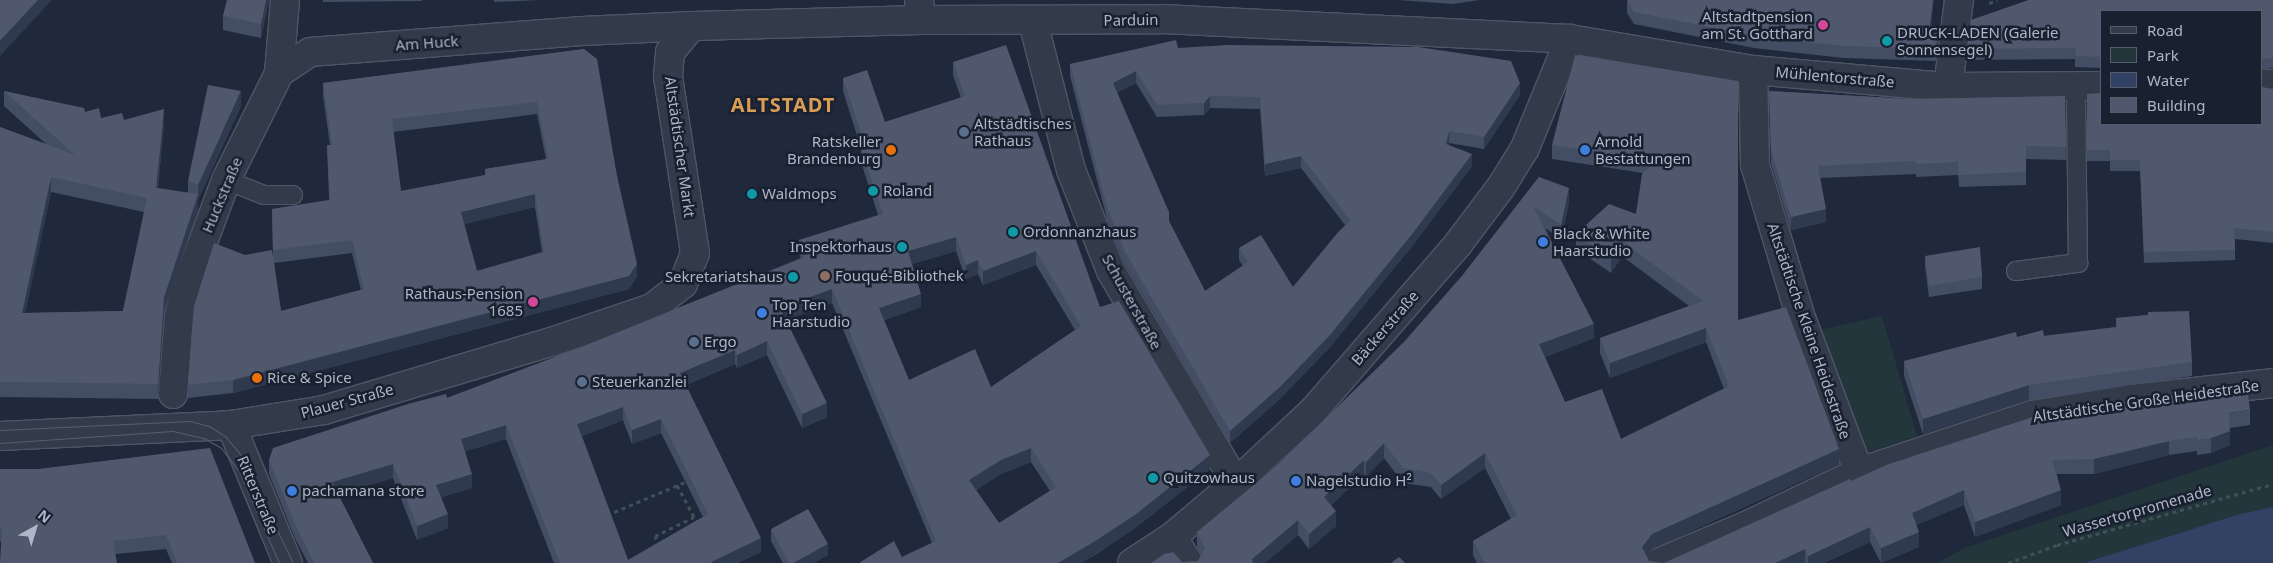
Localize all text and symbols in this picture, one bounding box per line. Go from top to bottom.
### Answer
place label: Altstadtpension am St. Gotthard [1701,7,1813,42]
legend [2100,10,2263,125]
street label: Parduin [1103,11,1159,29]
marker: Altstadtpension am St. Gotthard [1817,19,1829,31]
text: Road [2147,20,2183,40]
place label: DRUCK-LADEN (Galerie Sonnensegel) [1897,23,2059,58]
street label: Am Huck [395,32,459,54]
marker: DRUCK-LADEN (Galerie Sonnensegel) [1881,35,1893,47]
text: Park [2147,45,2179,65]
street label: Mühlentorstraße [1775,63,1895,91]
text: Water [2147,70,2189,90]
street label: Altstädtischer Markt [661,75,699,219]
district label: ALTSTADT [730,92,836,116]
text: Building [2147,95,2205,115]
place label: Altstädtisches Rathaus [974,114,1072,149]
marker: Altstädtisches Rathaus [958,126,970,138]
place label: Ratskeller Brandenburg [787,132,881,167]
place label: Arnold Bestattungen [1595,132,1691,167]
marker: Ratskeller Brandenburg [885,144,897,156]
marker: Arnold Bestattungen [1579,144,1591,156]
street label: Huckstraße [198,154,246,236]
place label: Roland [883,182,932,200]
place label: Waldmops [762,185,837,203]
marker: Roland [867,185,879,197]
marker: Waldmops [746,188,758,200]
street label: Altstädtische Kleine Heidestraße [1763,221,1855,441]
place label: Ordonnanzhaus [1023,223,1136,241]
place label: Black & White Haarstudio [1553,224,1650,259]
marker: Ordonnanzhaus [1007,226,1019,238]
marker: Black & White Haarstudio [1537,236,1549,248]
place label: Inspektorhaus [790,238,892,256]
marker: Inspektorhaus [896,241,908,253]
street label: Schusterstraße [1098,251,1166,353]
place label: Fouqué-Bibliothek [835,267,964,285]
place label: Sekretariatshaus [665,268,783,286]
marker: Fouqué-Bibliothek [819,270,831,282]
marker: Sekretariatshaus [787,271,799,283]
place label: Rathaus-Pension 1685 [405,284,523,319]
street label: Bäckerstraße [1348,287,1422,369]
place label: Top Ten Haarstudio [772,295,850,330]
marker: Rathaus-Pension 1685 [527,296,539,308]
marker: Top Ten Haarstudio [756,307,768,319]
place label: Ergo [704,333,737,351]
marker: Ergo [688,336,700,348]
place label: Rice & Spice [267,369,352,387]
marker: Rice & Spice [251,372,263,384]
place label: Steuerkanzlei [592,373,687,391]
marker: Steuerkanzlei [576,376,588,388]
street label: Altstädtische Große Heidestraße [2032,376,2260,426]
street label: Plauer Straße [299,380,395,422]
street label: Ritterstraße [233,453,283,537]
place label: Quitzowhaus [1163,469,1255,487]
marker: Quitzowhaus [1147,472,1159,484]
place label: Nagelstudio H² [1306,472,1412,490]
marker: Nagelstudio H² [1290,475,1302,487]
street label: Wassertorpromenade [2061,481,2213,541]
place label: pachamana store [302,482,425,500]
marker: pachamana store [286,485,298,497]
north arrow [10,503,60,553]
text: N [34,505,55,527]

